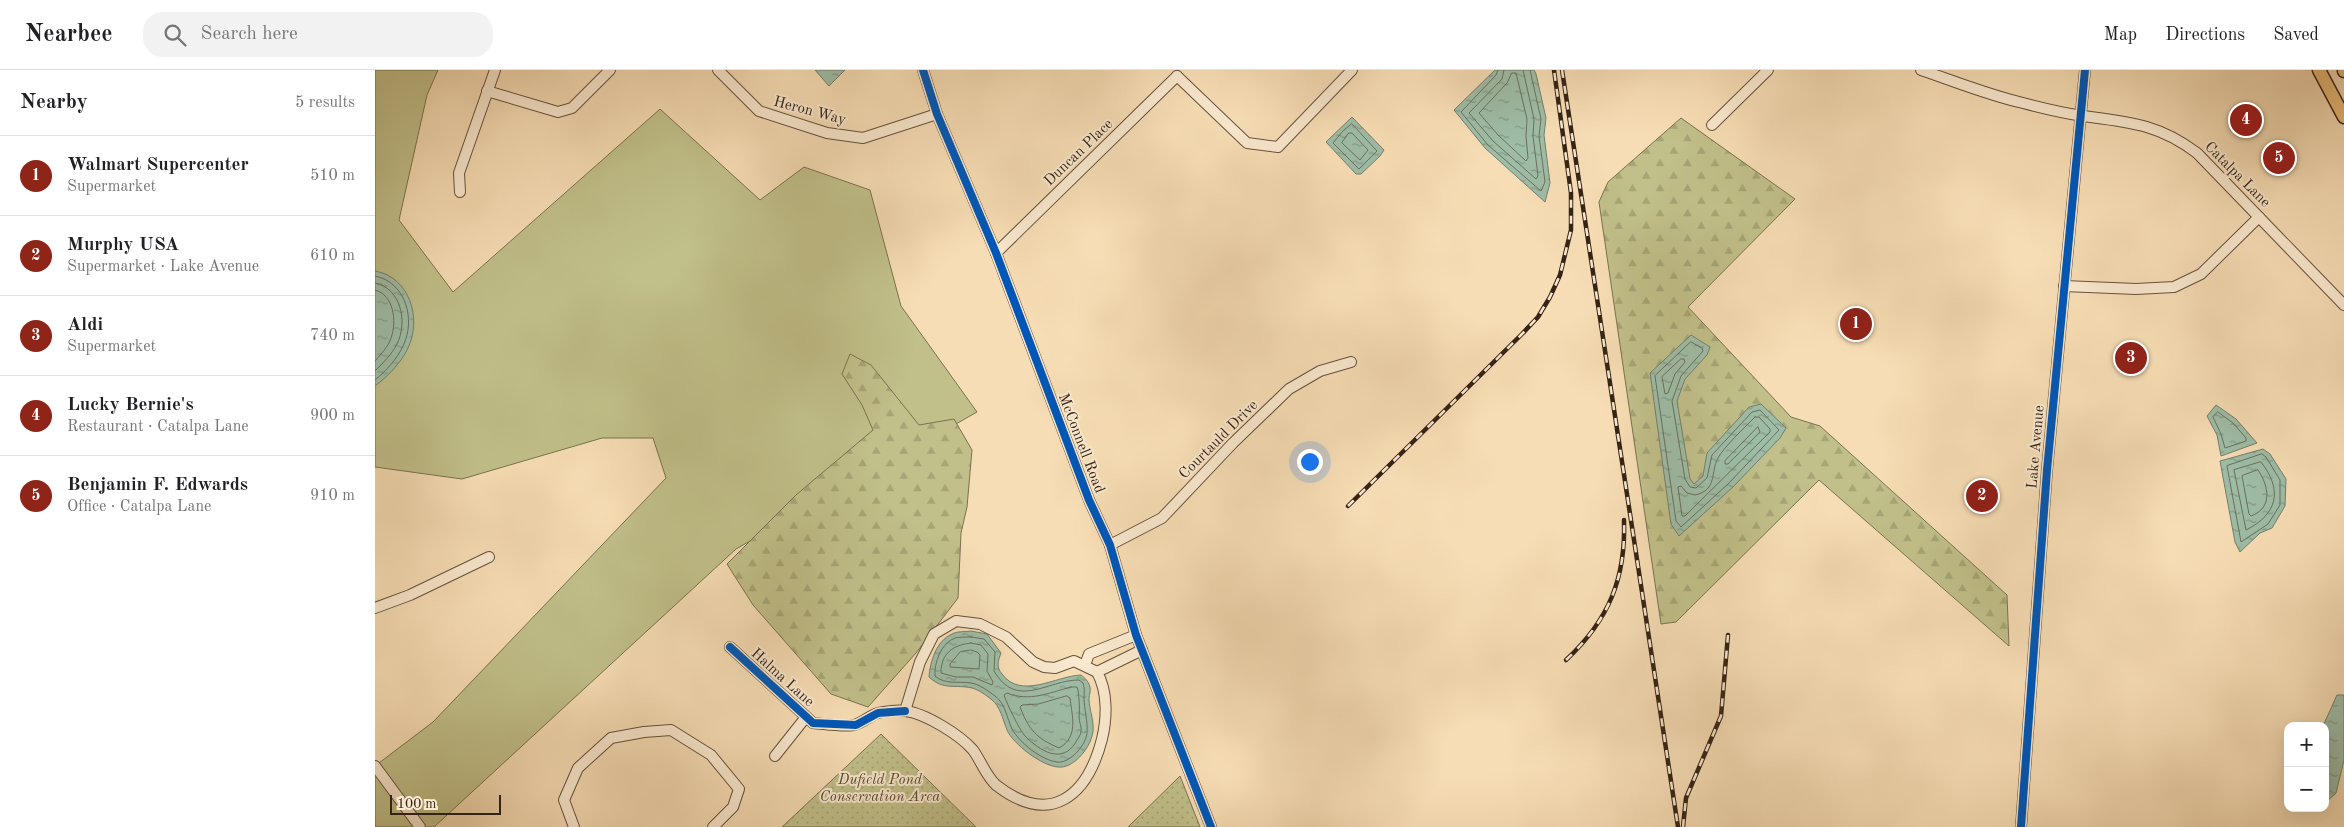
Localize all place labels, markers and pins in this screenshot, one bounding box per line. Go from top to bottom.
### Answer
pin: 4 [2230,101,2262,139]
pin: 5 [2263,139,2295,177]
pin: 1 [1840,305,1872,343]
pin: 3 [2115,339,2147,377]
pin: 2 [1966,477,1998,515]

